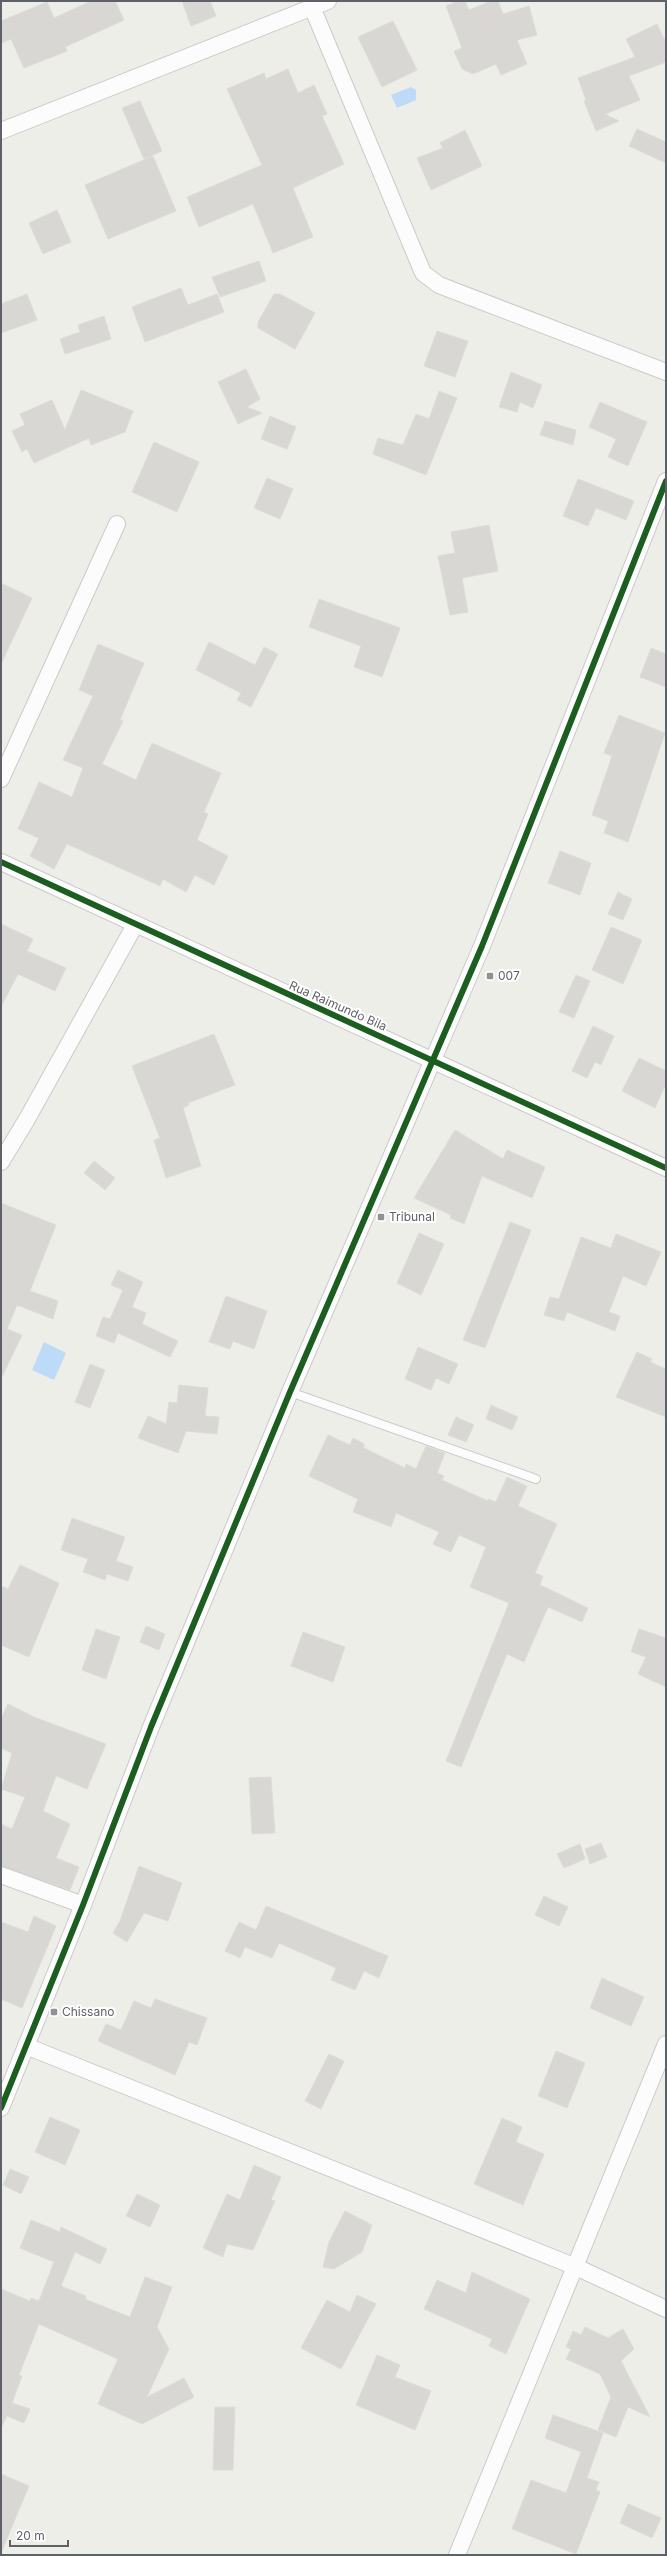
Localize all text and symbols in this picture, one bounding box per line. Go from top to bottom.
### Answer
place label: 007 [498,968,520,983]
marker: 007 [485,971,495,981]
street label: Rua Raimundo Bila [287,977,389,1034]
place label: Tribunal [389,1209,435,1224]
marker: Tribunal [376,1212,386,1222]
place label: Chissano [62,2004,114,2019]
marker: Chissano [49,2007,59,2017]
scale bar [10,2522,68,2548]
text: 20 m [16,2528,45,2543]

